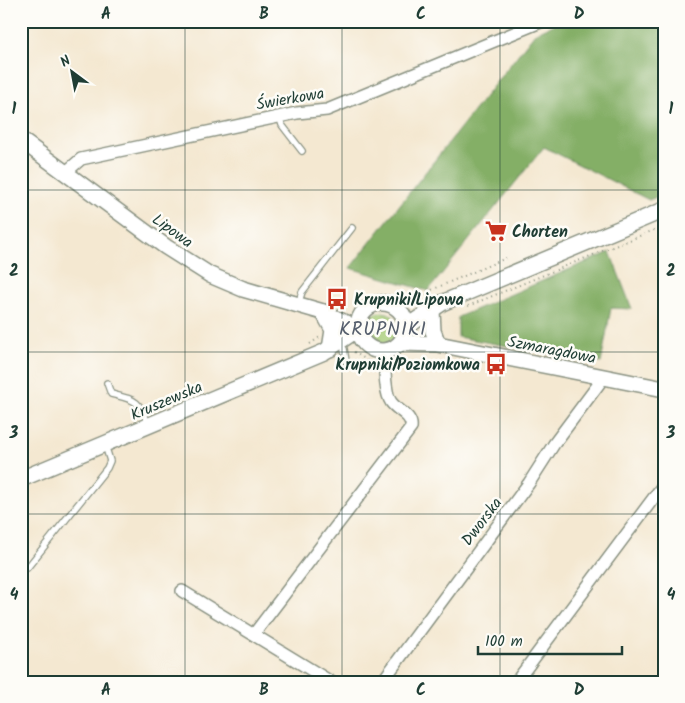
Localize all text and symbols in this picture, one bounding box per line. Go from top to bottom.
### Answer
text: A [101,2,111,27]
text: B [259,2,269,27]
text: C [416,2,426,27]
text: D [574,2,585,27]
north arrow [48,48,98,98]
text: N [56,50,75,73]
street label: Świerkowa [254,81,326,118]
text: 1 [12,97,17,122]
text: 1 [669,97,674,122]
street label: Lipowa [146,208,198,255]
supermarket icon: Chorten [483,218,509,244]
place label: Chorten [512,220,568,245]
text: 2 [9,259,19,284]
text: 2 [666,259,676,284]
bus stop icon: Krupniki/Lipowa [324,286,350,312]
place label: Krupniki/Lipowa [354,288,464,313]
district label: KRUPNIKI [339,315,427,345]
street label: Szmaragdowa [505,330,598,371]
bus stop icon: Krupniki/Poziomkowa [483,351,509,377]
place label: Krupniki/Poziomkowa [336,353,480,378]
street label: Kruszewska [127,375,206,428]
text: 3 [9,421,19,446]
text: 3 [666,421,676,446]
street label: Dworska [456,492,509,552]
text: 4 [10,583,19,608]
text: 4 [667,583,676,608]
scale bar [478,623,621,655]
text: 100 m [485,630,523,654]
text: A [101,678,111,703]
text: B [259,678,269,703]
text: C [416,678,426,703]
text: D [574,678,585,703]

